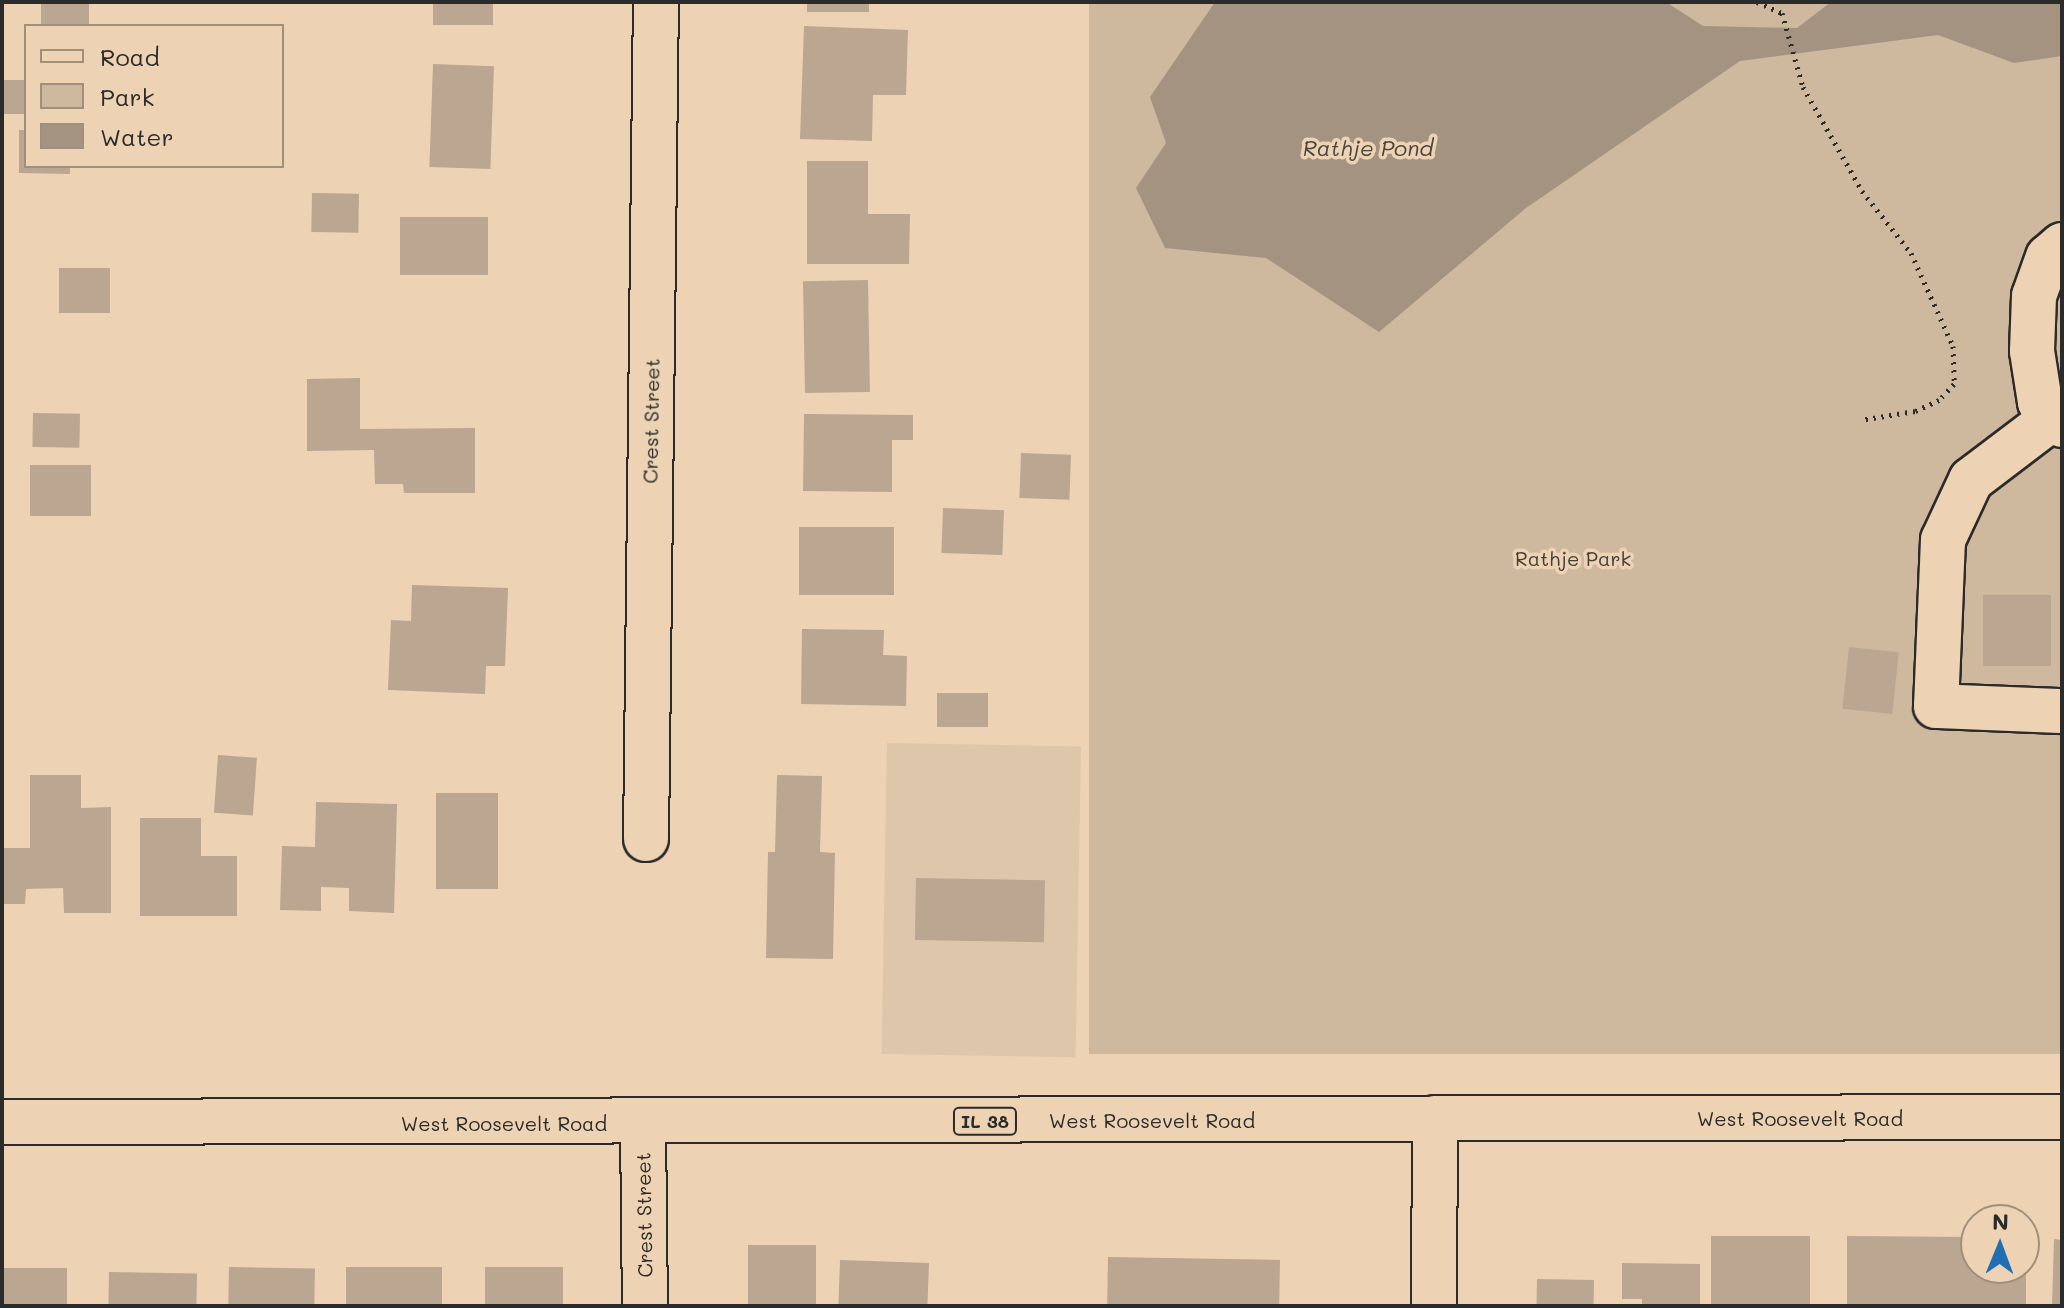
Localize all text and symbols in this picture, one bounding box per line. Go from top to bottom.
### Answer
legend [24,24,284,168]
text: Road [100,41,160,72]
text: Park [100,81,154,112]
text: Water [100,121,174,152]
water label: Rathje Pond [1303,135,1433,161]
street label: Crest Street [638,358,664,484]
park label: Rathje Park [1515,546,1631,570]
street label: West Roosevelt Road [1697,1106,1903,1130]
road number: IL 38 [951,1107,1019,1135]
street label: West Roosevelt Road [1049,1108,1255,1132]
street label: West Roosevelt Road [401,1111,607,1135]
street label: Crest Street [631,1152,657,1278]
north arrow [1960,1204,2040,1284]
text: N [1992,1207,2009,1236]

